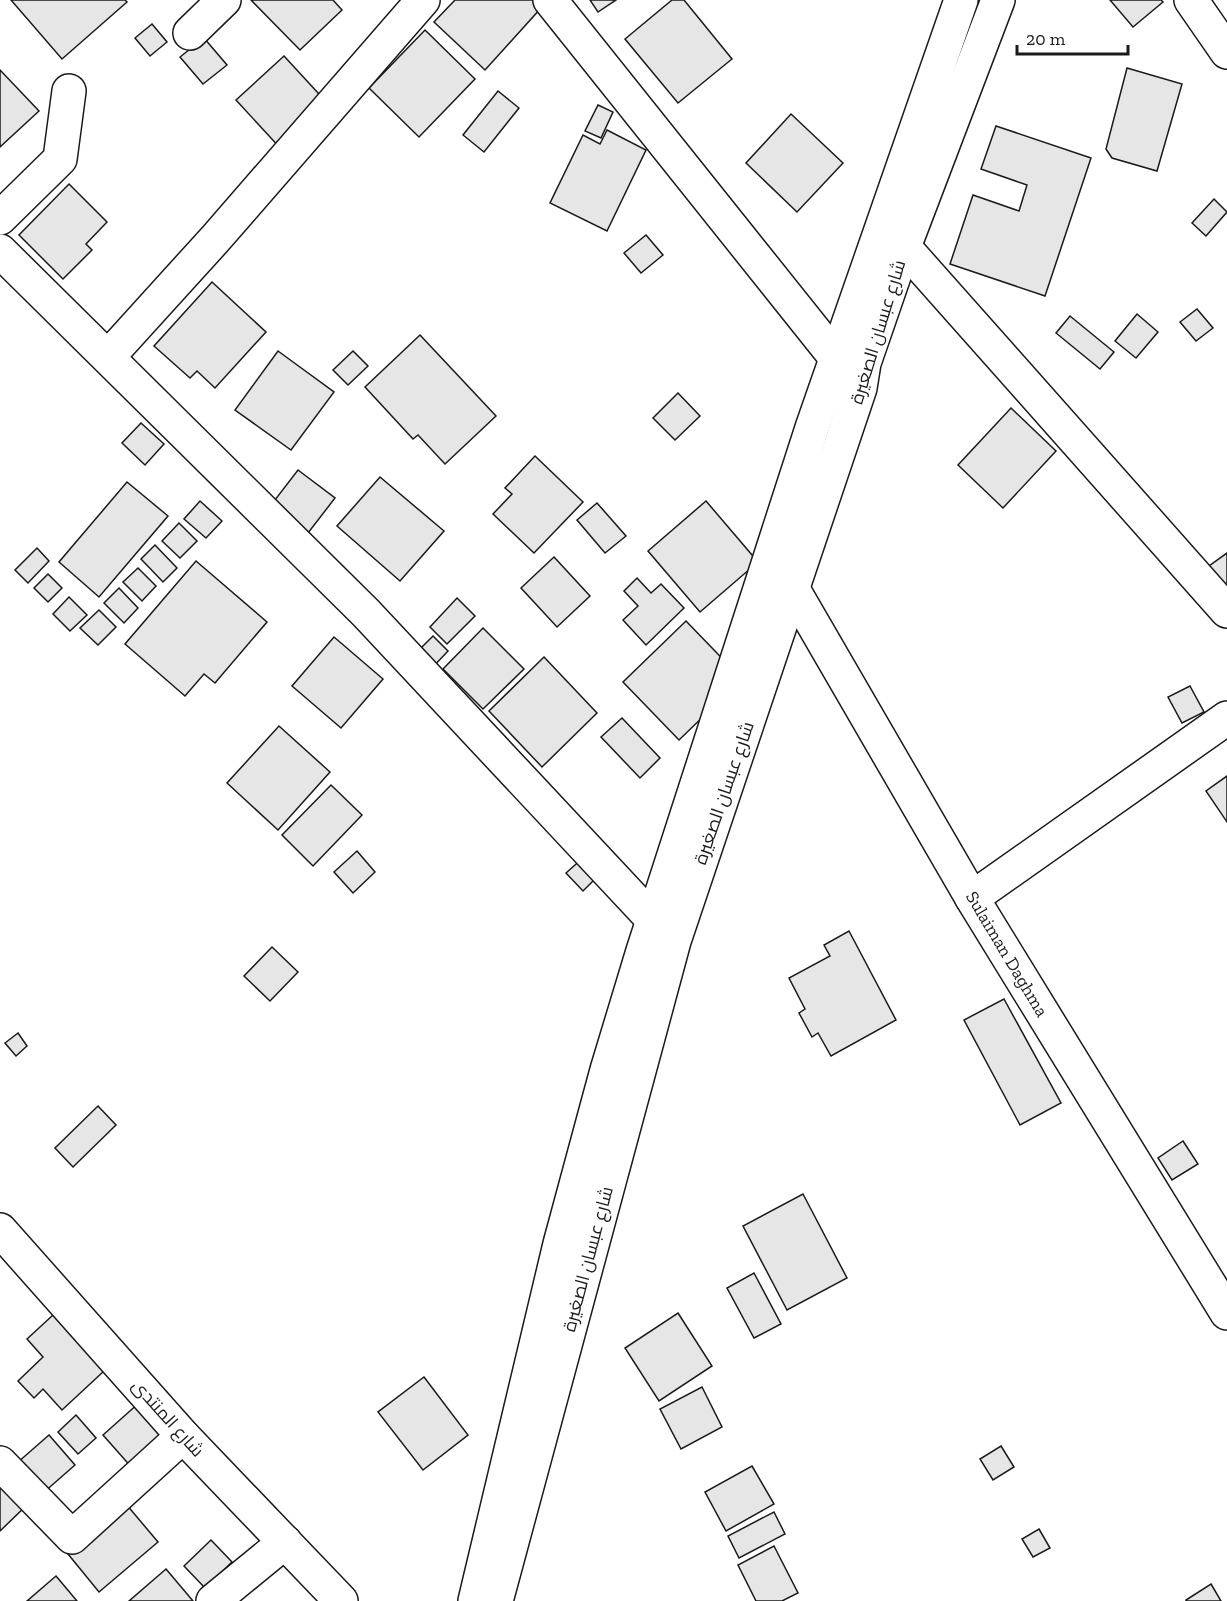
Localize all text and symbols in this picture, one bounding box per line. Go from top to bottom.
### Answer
scale bar [1017,18,1128,56]
text: 20 m [1026,28,1066,50]
street label: شارع عبسان الصغيرة [846,257,911,407]
street label: شارع عبسان الصغيرة [689,719,760,868]
street label: Sulaiman Daghma [961,887,1053,1021]
street label: شارع عبسان الصغيرة [558,1184,619,1334]
street label: شارع المنتدى [127,1375,209,1462]

